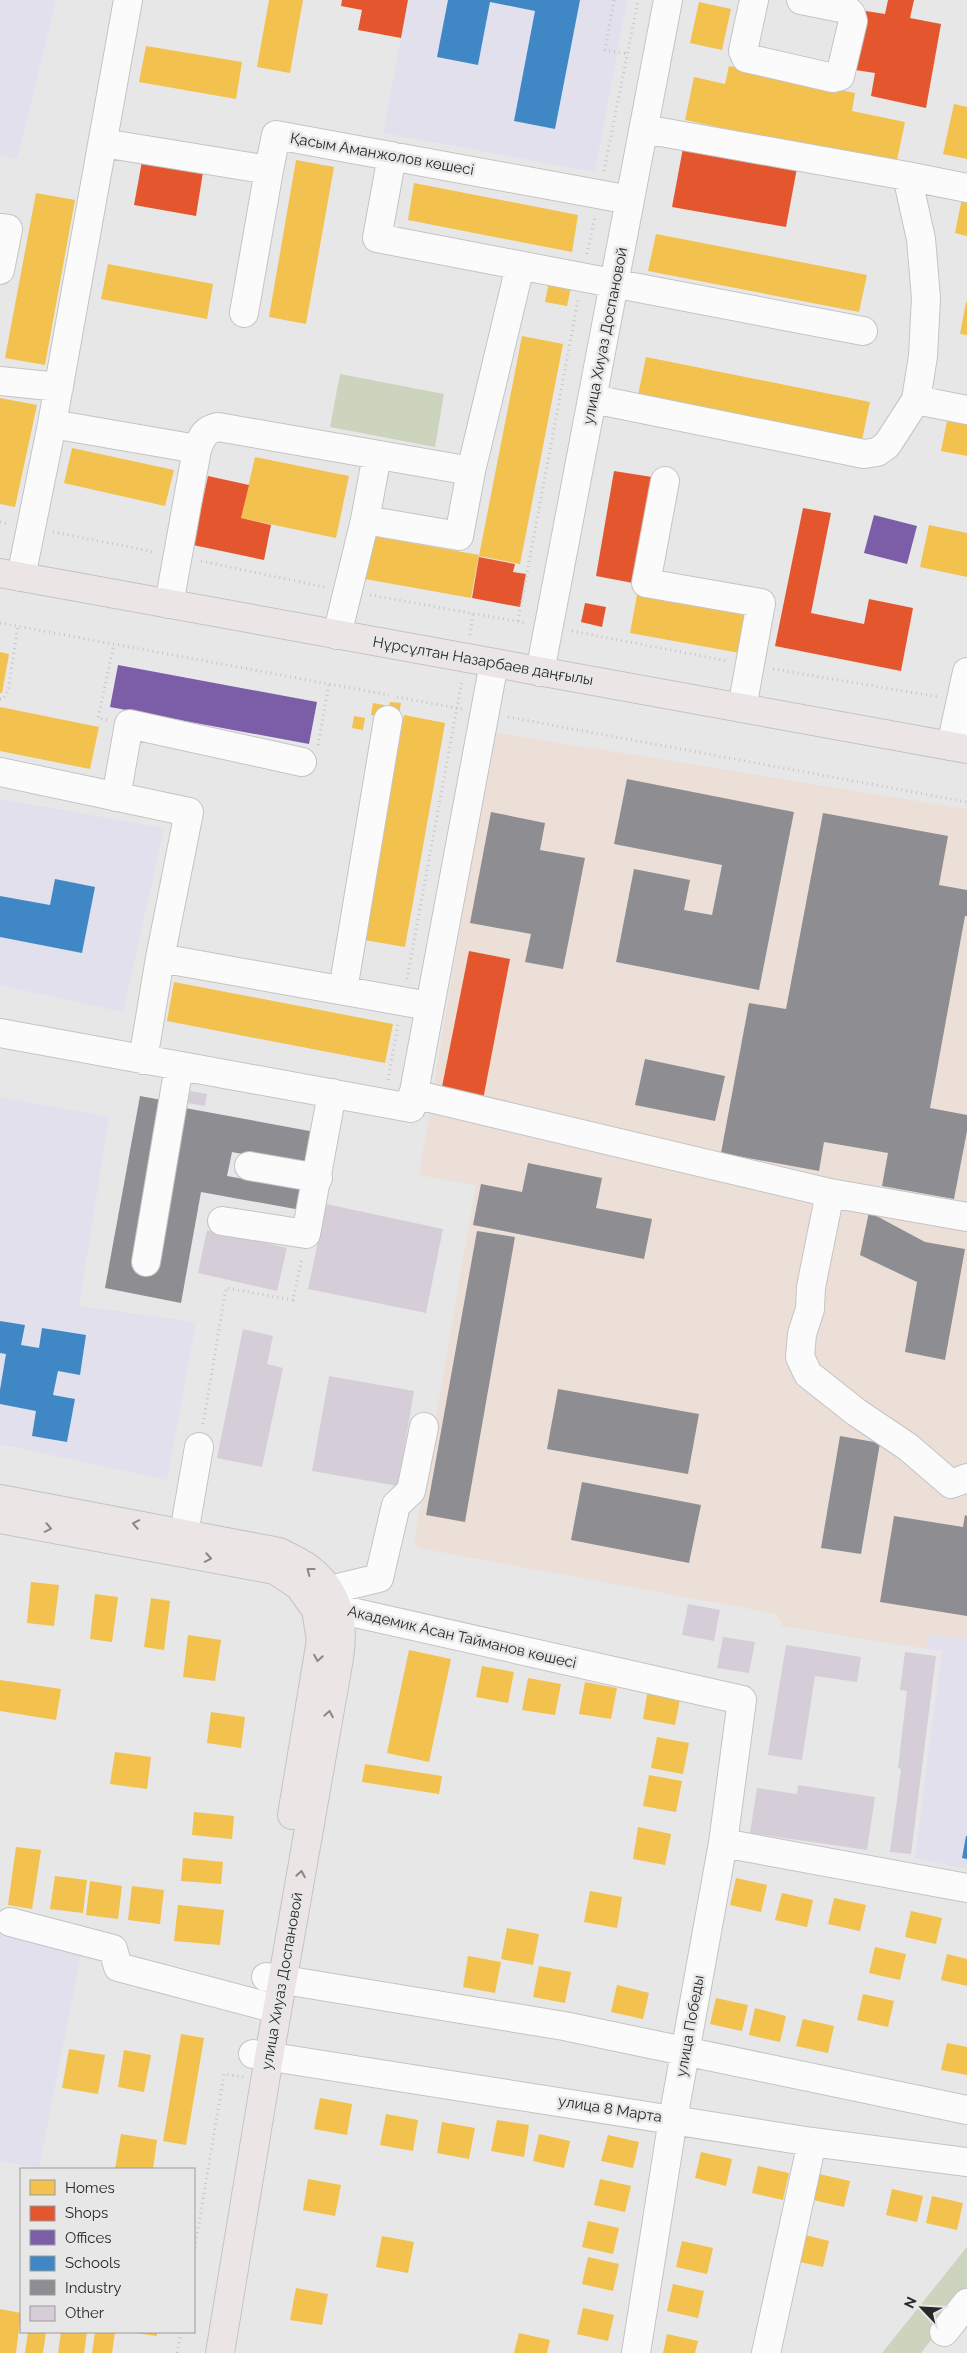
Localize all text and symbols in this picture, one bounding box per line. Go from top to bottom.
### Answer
street label: Қасым Аманжолов көшесі [289,129,475,179]
street label: улица Хиуаз Доспановой [579,246,631,426]
street label: Нұрсұлтан Назарбаев даңғылы [371,633,595,689]
one-way arrow [131,1519,140,1530]
one-way arrow [44,1523,52,1533]
one-way arrow [203,1552,212,1562]
one-way arrow [307,1568,316,1576]
street label: Академик Асан Тайманов көшесі [346,1602,578,1672]
one-way arrow [313,1654,324,1662]
one-way arrow [324,1709,334,1718]
one-way arrow [296,1869,306,1878]
street label: улица Хиуаз Доспановой [257,1891,307,2071]
street label: улица Победы [672,1974,708,2078]
street label: улица 8 Марта [557,2092,663,2126]
legend [20,2168,195,2333]
text: Homes [65,2179,115,2197]
text: Shops [65,2204,108,2222]
text: Offices [65,2229,112,2247]
text: Schools [65,2254,120,2272]
text: Industry [65,2279,121,2297]
north arrow [897,2283,947,2333]
text: N [901,2294,920,2311]
text: Other [65,2304,105,2322]

